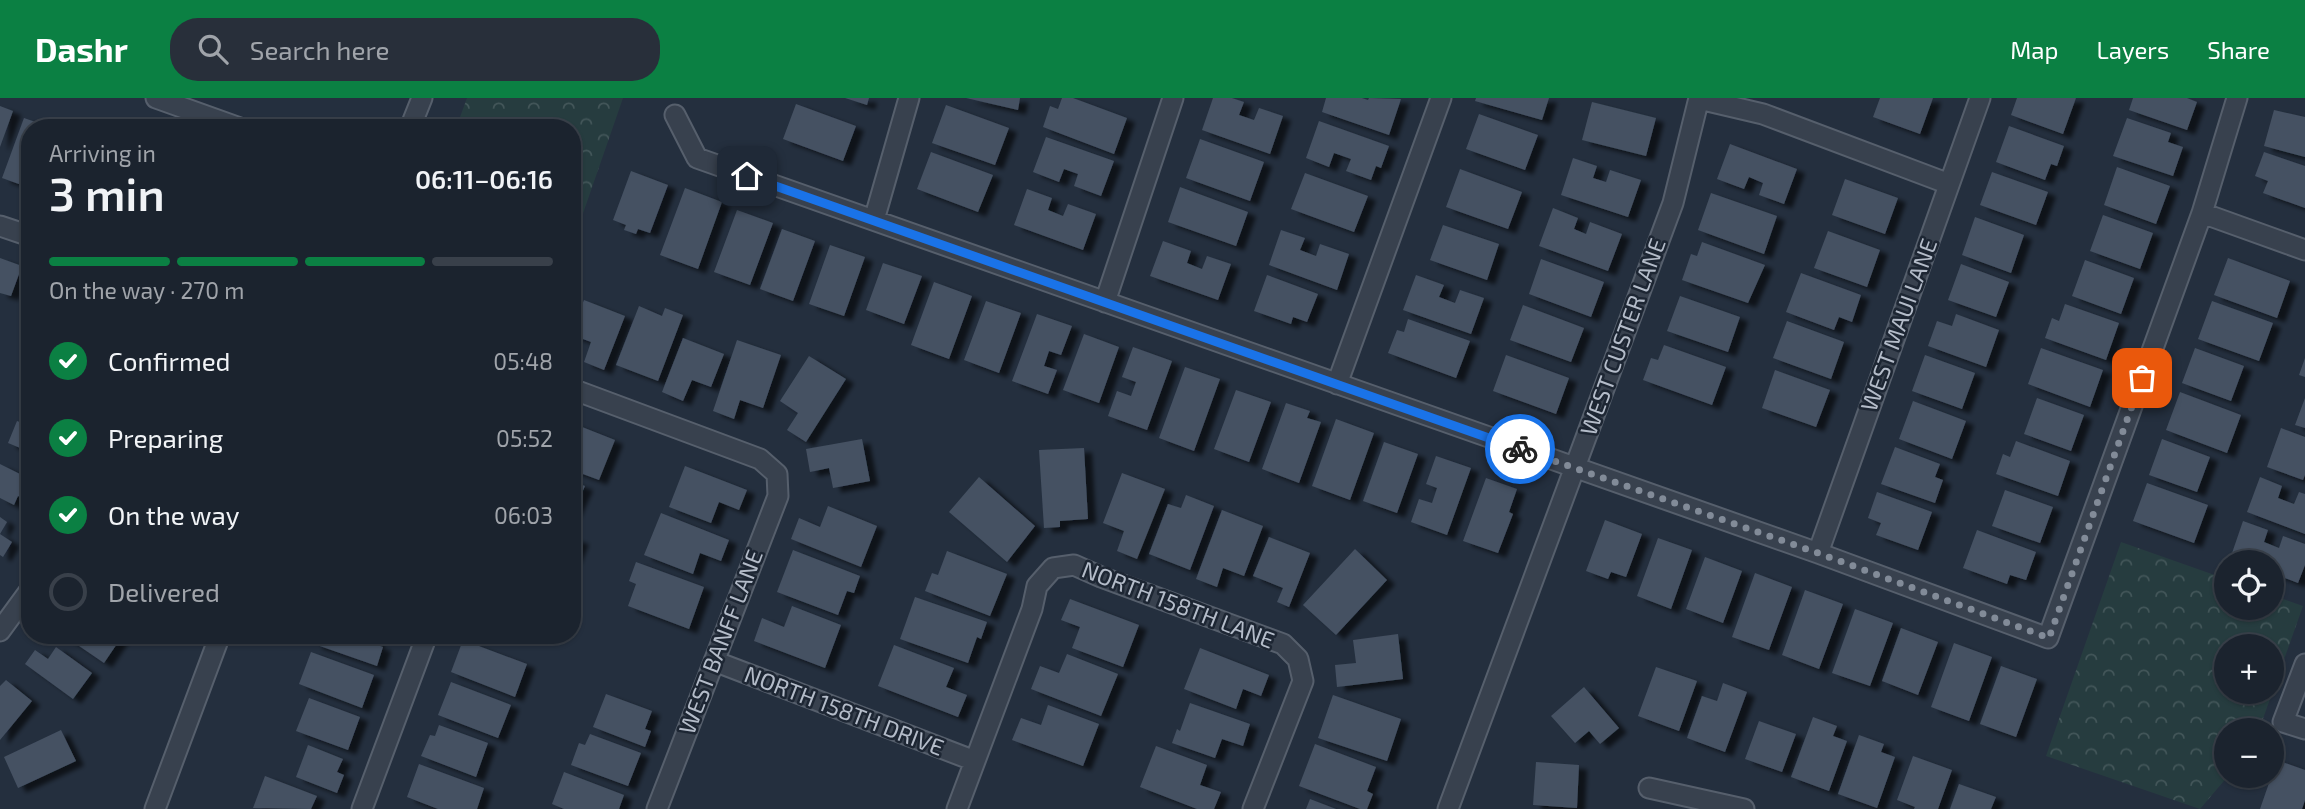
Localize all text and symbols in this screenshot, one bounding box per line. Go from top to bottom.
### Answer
search box [170,18,660,81]
text: Dashr [35,29,128,69]
icon: search [194,30,232,68]
text: Search here [250,34,389,65]
text: Map [2010,35,2058,64]
text: Layers [2096,35,2169,64]
text: Share [2207,35,2270,64]
text: Arriving in [49,139,156,167]
pin [717,146,777,206]
icon: home [728,157,766,195]
text: 06:11–06:16 [415,163,553,194]
text: 3 min [49,165,165,220]
street label: WEST CUSTER LANE [1573,234,1671,439]
street label: WEST MAUI LANE [1854,235,1942,415]
text: On the way · 270 m [49,276,244,304]
icon: check [49,342,87,380]
text: Confirmed [108,345,231,376]
text: 05:48 [493,347,553,375]
pin [2112,348,2172,408]
icon: bag [2123,359,2161,397]
courier [1485,414,1555,484]
icon: check [49,419,87,457]
text: Preparing [108,422,223,453]
text: 05:52 [496,424,553,452]
icon: bike [1501,430,1539,468]
icon: check [49,496,87,534]
text: On the way [108,499,239,530]
text: 06:03 [494,501,553,529]
street label: WEST BANFF LANE [672,546,768,738]
map controls [2214,550,2284,788]
button: locate [2214,550,2284,620]
street label: NORTH 158TH LANE [1078,554,1279,654]
text: Delivered [108,576,220,607]
button: + [2214,634,2284,704]
street label: NORTH 158TH DRIVE [741,659,948,761]
button: − [2214,718,2284,788]

